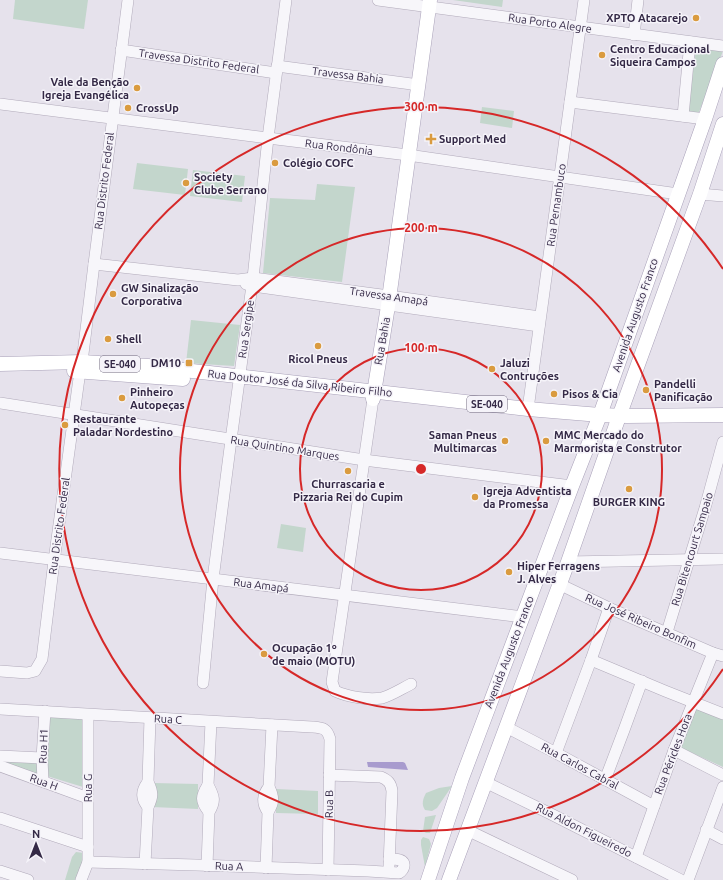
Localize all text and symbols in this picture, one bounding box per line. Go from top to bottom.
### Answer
street label: Rua Porto Alegre [507,11,593,35]
place label: XPTO Atacarejo [606,12,688,24]
marker: XPTO Atacarejo [691,13,701,23]
place label: Centro Educacional Siqueira Campos [610,43,710,68]
street label: Travessa Distrito Federal [138,47,260,75]
marker: Centro Educacional Siqueira Campos [597,50,607,60]
street label: Travessa Bahia [312,65,384,85]
place label: Vale da Benção Igreja Evangélica [42,76,129,101]
marker: Vale da Benção Igreja Evangélica [132,83,142,93]
text: 300 m [404,100,438,113]
place label: CrossUp [136,102,179,114]
marker: CrossUp [123,103,133,113]
street label: Rua Distrito Federal [92,132,116,230]
place label: Support Med [439,133,506,145]
marker: Support Med [426,134,436,144]
street label: Rua Rondônia [304,137,374,157]
place label: Colégio COFC [283,157,354,169]
marker: Colégio COFC [270,158,280,168]
street label: Rua Pernambuco [544,163,568,247]
place label: Society Clube Serrano [194,171,267,196]
marker: Society Clube Serrano [181,178,191,188]
text: 200 m [404,221,438,234]
street label: Avenida Augusto Franco [610,257,660,373]
place label: GW Sinalização Corporativa [121,282,199,307]
street label: Travessa Amapá [349,285,429,307]
marker: GW Sinalização Corporativa [108,289,118,299]
street label: Rua Sergipe [236,299,256,359]
street label: Rua Bahia [372,316,392,366]
place label: Shell [116,333,142,345]
marker: Shell [103,334,113,344]
marker: Ricol Pneus [313,341,323,351]
text: 100 m [404,341,438,354]
place label: Ricol Pneus [288,353,348,365]
road number: SE-040 [100,356,140,372]
place label: DM10 [151,357,181,369]
place label: Jaluzi Contruções [500,357,559,382]
marker: DM10 [184,358,194,368]
marker: Jaluzi Contruções [487,364,497,374]
street label: Rua Doutor José da Silva Ribeiro Filho [207,367,393,399]
place label: Pandelli Panificação [654,378,713,403]
marker: Pandelli Panificação [641,385,651,395]
place label: Pinheiro Autopeças [130,386,185,411]
place label: Pisos & Cia [562,388,618,400]
marker: Pisos & Cia [549,389,559,399]
marker: Pinheiro Autopeças [117,393,127,403]
road number: SE-040 [467,396,507,412]
place label: Restaurante Paladar Nordestino [73,413,173,438]
marker: Restaurante Paladar Nordestino [60,420,70,430]
place label: Saman Pneus Multimarcas [429,429,497,454]
place label: MMC Mercado do Marmorista e Construtor [554,429,682,454]
street label: Rua Quintino Marques [230,433,341,463]
marker: Saman Pneus Multimarcas [500,436,510,446]
marker: MMC Mercado do Marmorista e Construtor [541,436,551,446]
centre of rings [414,462,428,476]
marker: Churrascaria e Pizzaria Rei do Cupim [343,466,353,476]
street label: Rua Distrito Federal [46,477,72,575]
place label: Churrascaria e Pizzaria Rei do Cupim [293,478,403,503]
marker: BURGER KING [624,484,634,494]
place label: Igreja Adventista da Promessa [483,485,572,510]
street label: Rua Bitencourt Sampaio [669,491,715,607]
marker: Igreja Adventista da Promessa [470,492,480,502]
place label: BURGER KING [593,496,665,508]
place label: Hiper Ferragens J. Alves [517,560,600,585]
marker: Hiper Ferragens J. Alves [504,567,514,577]
street label: Rua Amapá [233,576,289,594]
street label: Rua José Ribeiro Bonfim [584,591,698,651]
street label: Avenida Augusto Franco [482,594,536,710]
place label: Ocupação 1º de maio (MOTU) [272,642,355,668]
marker: Ocupação 1º de maio (MOTU) [259,649,269,659]
street label: Rua C [154,712,183,726]
street label: Rua Péricles Hora [652,712,694,796]
street label: Rua H1 [36,728,50,764]
street label: Rua Carlos Cabral [539,741,621,792]
street label: Rua H [28,771,60,793]
street label: Rua G [82,774,94,802]
street label: Rua B [323,790,335,818]
street label: Rua Aldon Figueiredo [534,801,634,859]
north arrow [16,824,56,864]
text: N [32,828,40,840]
street label: Rua A [215,860,244,873]

